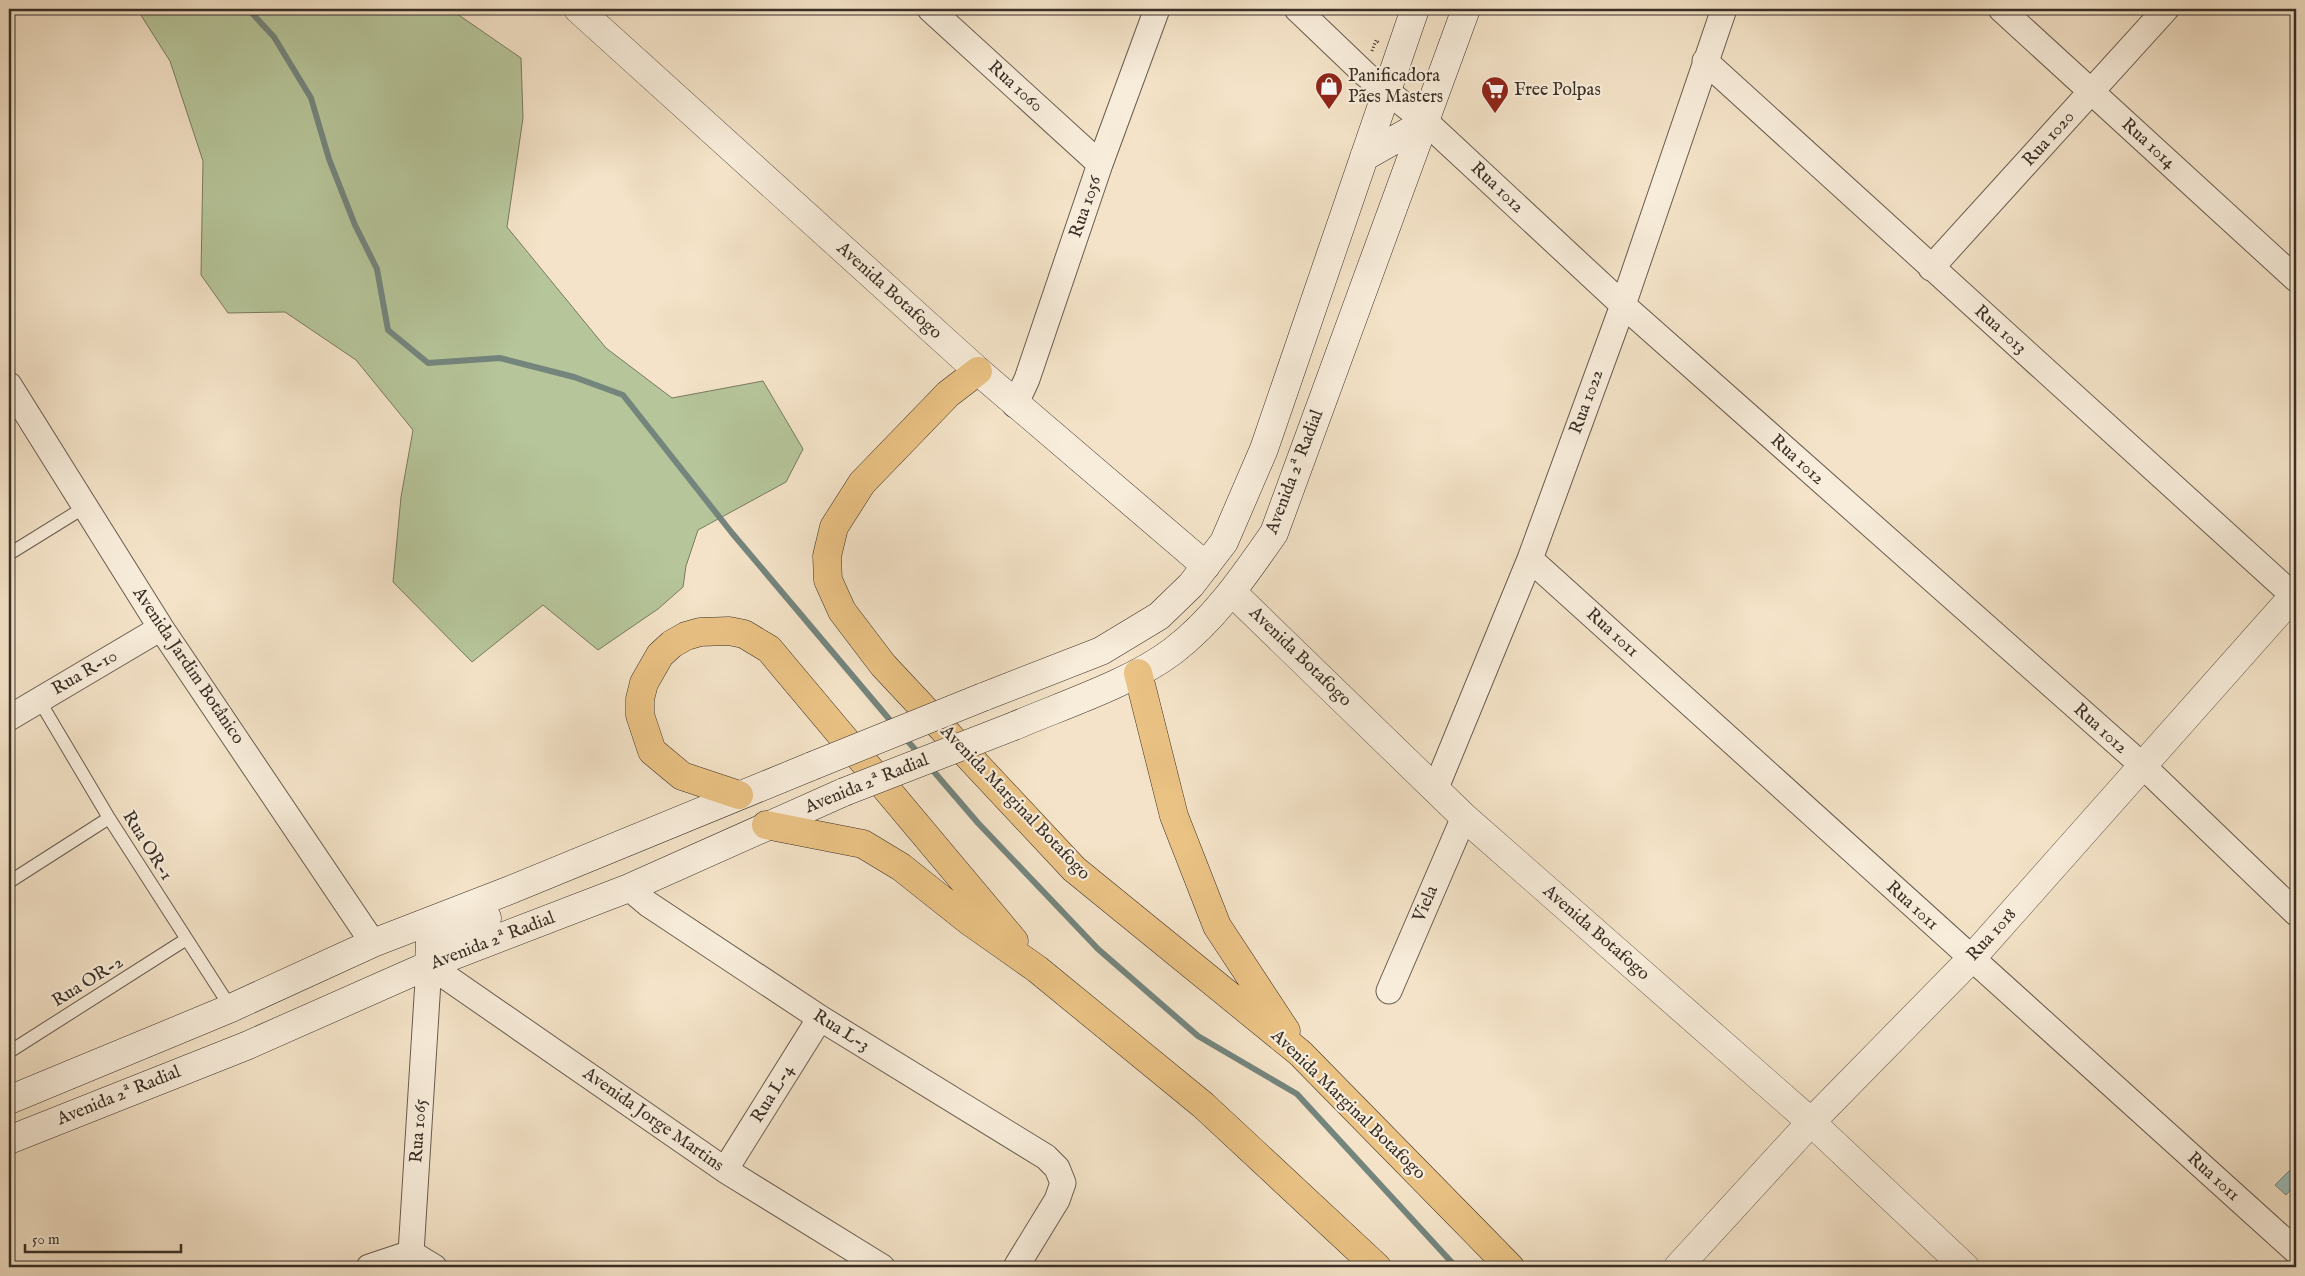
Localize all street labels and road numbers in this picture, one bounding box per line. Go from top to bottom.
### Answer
street label: Rua 1060 [983,56,1047,118]
street label: Rua 1020 [2018,106,2080,172]
street label: Rua 1014 [2116,114,2180,175]
street label: Rua 1012 [1465,157,1529,219]
street label: Rua 1056 [1065,173,1107,241]
street label: Avenida Botafogo [831,237,947,345]
street label: Rua 1013 [1969,300,2031,360]
street label: Rua 1022 [1565,367,1609,437]
street label: Avenida 2ª Radial [1260,407,1329,538]
street label: Rua 1012 [1765,430,1829,490]
street label: Avenida Jardim Botânico [126,582,249,749]
street label: Avenida Botafogo [1243,601,1357,712]
street label: Rua 1011 [1581,603,1643,663]
street label: Rua R-10 [48,645,122,701]
street label: Rua 1012 [2068,699,2132,759]
street label: Avenida Marginal Botafogo [934,720,1095,886]
street label: Avenida 2ª Radial [801,749,932,820]
street label: Rua OR-1 [117,807,177,885]
street label: Rua 1011 [1881,876,1943,936]
street label: Avenida Botafogo [1537,879,1655,986]
street label: Viela [1408,882,1444,927]
street label: Rua 1018 [1962,904,2022,966]
street label: Avenida 2ª Radial [427,907,558,976]
street label: Rua OR-2 [48,951,128,1013]
street label: Rua L-3 [808,1005,874,1057]
street label: Avenida Marginal Botafogo [1265,1024,1431,1185]
street label: Rua L-4 [746,1060,800,1128]
street label: Avenida 2ª Radial [53,1061,184,1132]
street label: Avenida Jorge Martins [577,1062,728,1177]
street label: Rua 1065 [405,1098,433,1164]
street label: Rua 1011 [2182,1147,2244,1207]

